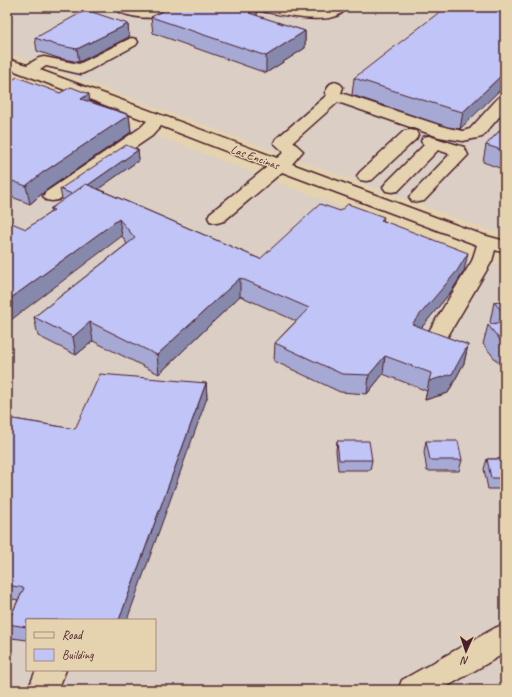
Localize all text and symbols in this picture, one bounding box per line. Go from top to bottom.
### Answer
street label: Las Encinas [229,141,282,173]
legend [26,619,156,671]
text: Road [62,627,84,643]
north arrow [446,631,486,671]
text: Building [62,647,94,663]
text: N [460,654,469,668]

